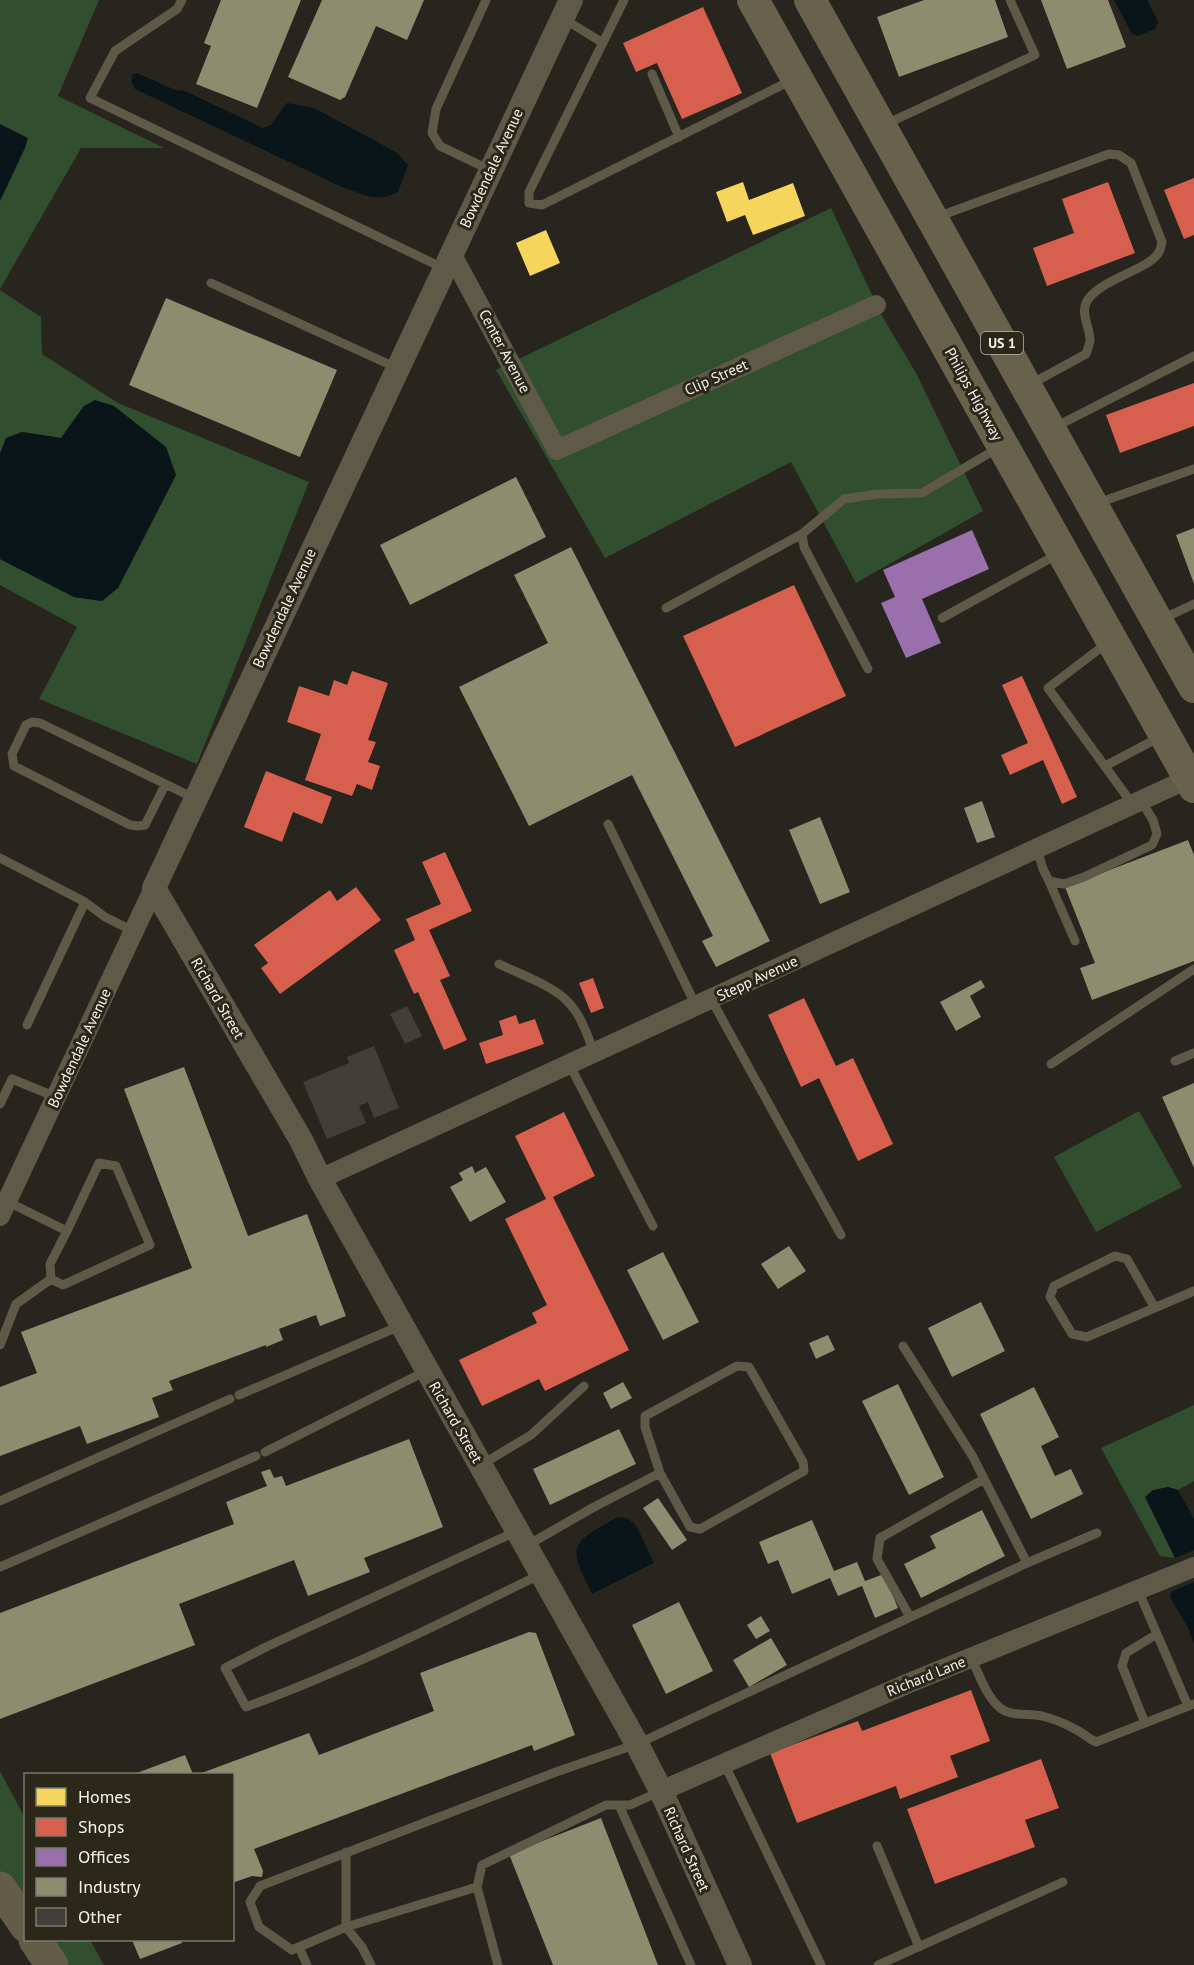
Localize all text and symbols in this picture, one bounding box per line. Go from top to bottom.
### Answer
street label: Bowdendale Avenue [455,105,527,231]
street label: Center Avenue [475,306,535,396]
road number: US 1 [981,332,1023,354]
street label: Philips Highway [941,344,1007,444]
street label: Clip Street [681,355,751,399]
street label: Bowdendale Avenue [248,545,320,671]
street label: Stepp Avenue [714,951,800,1005]
street label: Richard Street [187,954,249,1042]
street label: Bowdendale Avenue [43,985,115,1111]
street label: Richard Street [425,1378,487,1466]
street label: Richard Lane [884,1652,968,1700]
legend [24,1773,234,1941]
text: Homes [78,1785,131,1808]
street label: Richard Street [660,1804,714,1894]
text: Shops [78,1815,124,1838]
text: Offices [78,1845,130,1868]
text: Industry [78,1875,141,1898]
text: Other [78,1905,122,1928]

